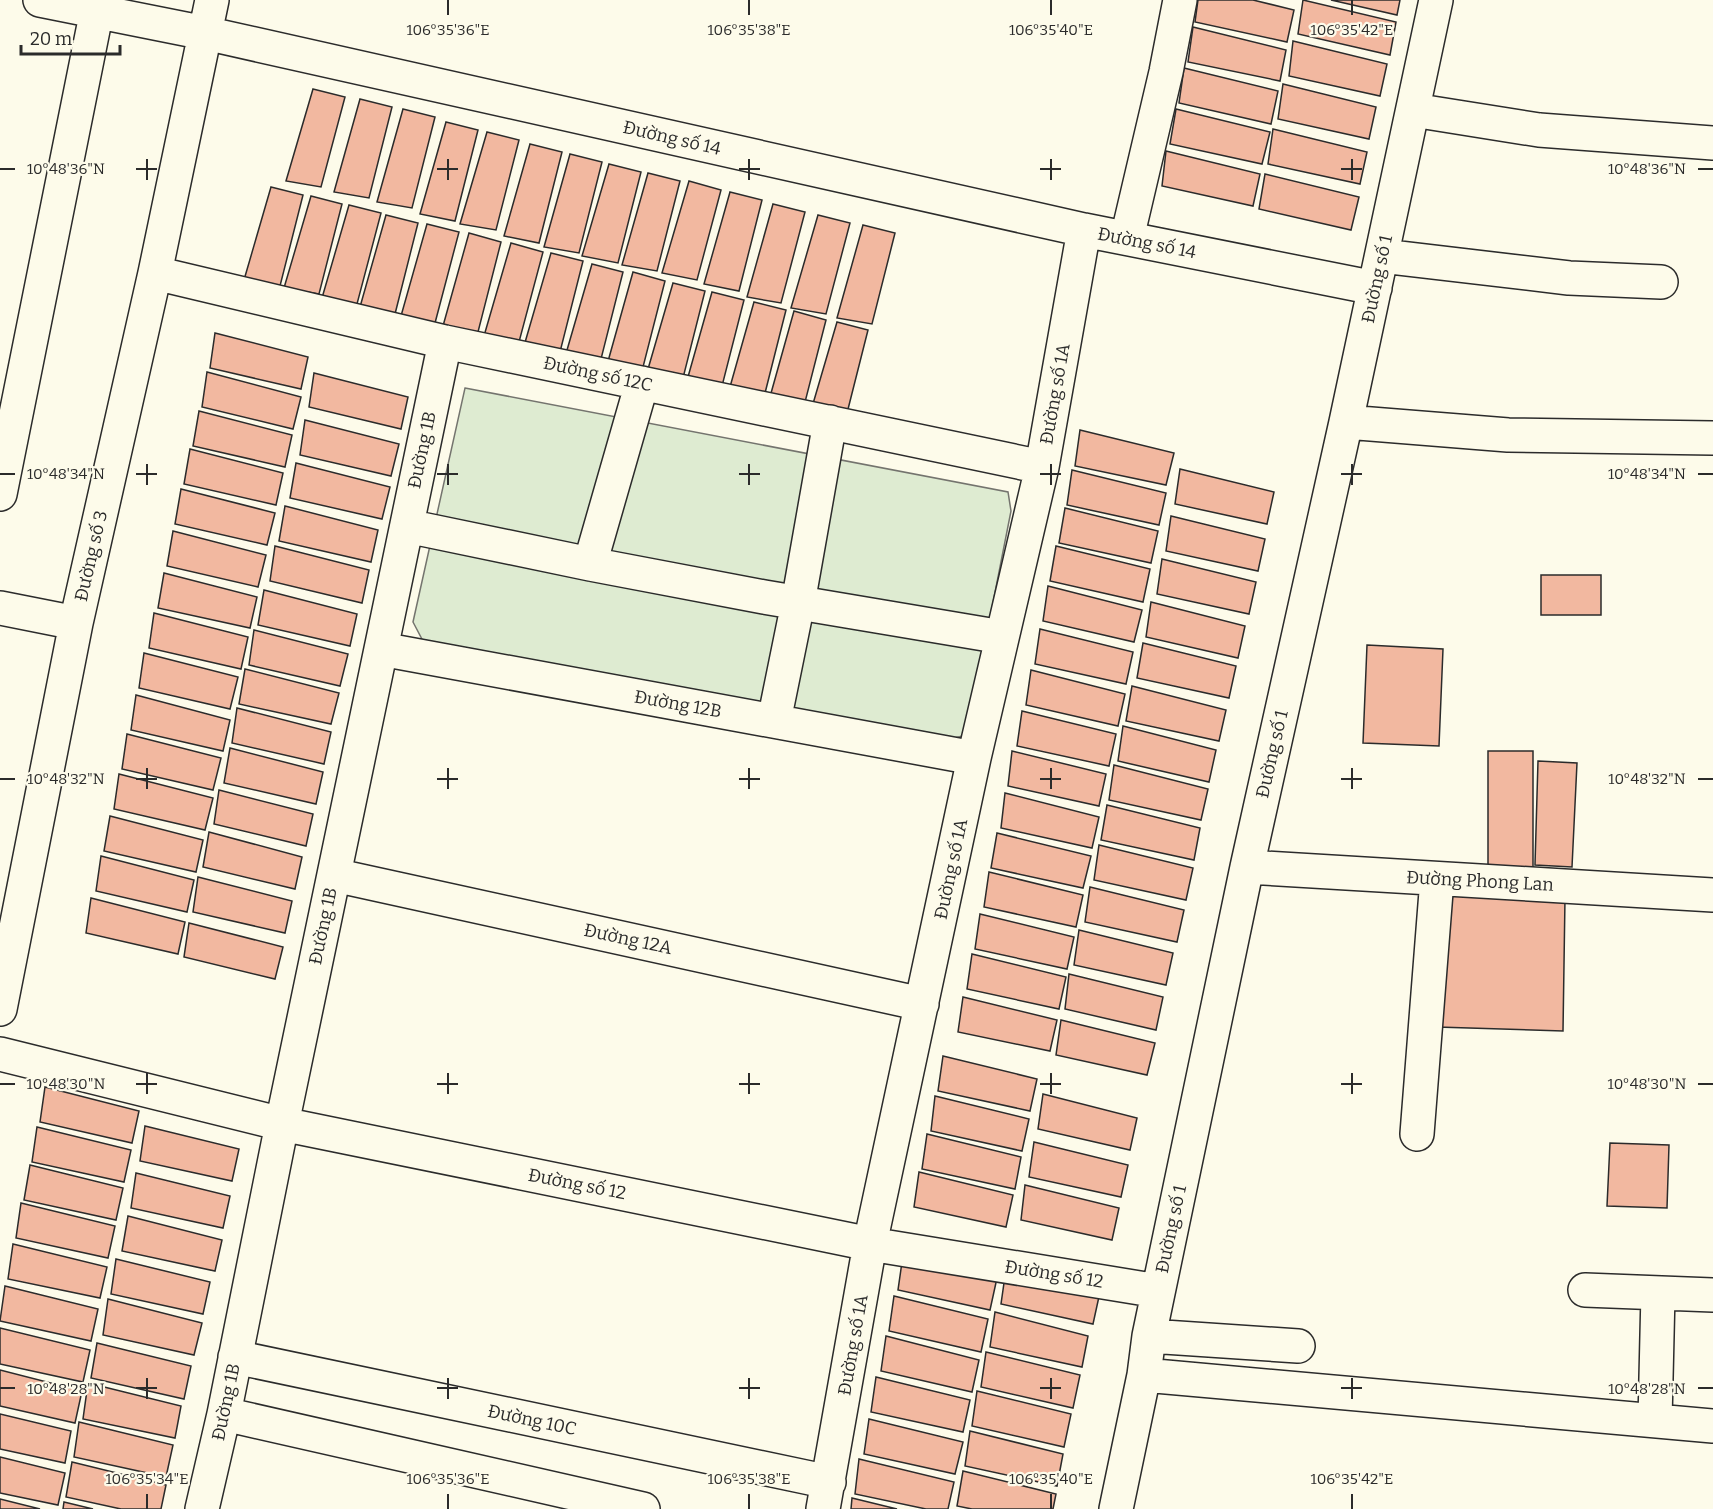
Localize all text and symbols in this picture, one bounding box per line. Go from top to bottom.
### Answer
scale bar [21,18,120,56]
text: 106°35'36"E [406,21,490,39]
text: 106°35'38"E [707,21,791,39]
text: 106°35'40"E [1009,21,1093,39]
text: 106°35'42"E [1311,21,1393,39]
text: 20 m [30,28,72,50]
street label: Đường số 14 [621,116,724,160]
text: 10°48'36"N [27,160,105,178]
text: 10°48'36"N [1608,160,1686,178]
street label: Đường số 14 [1096,223,1199,263]
street label: Đường số 1 [1357,232,1397,325]
street label: Đường số 1A [1035,342,1075,446]
street label: Đường số 12C [542,352,654,396]
street label: Đường 1B [403,409,441,491]
text: 10°48'34"N [27,465,105,483]
text: 10°48'34"N [1608,465,1686,483]
street label: Đường số 3 [70,509,112,603]
street label: Đường 12B [633,686,723,722]
street label: Đường số 1 [1251,707,1293,800]
text: 10°48'32"N [27,770,105,788]
text: 10°48'32"N [1608,770,1686,788]
street label: Đường số 1A [930,817,972,921]
street label: Đường Phong Lan [1406,866,1555,896]
street label: Đường 1B [304,885,342,967]
street label: Đường 12A [582,919,674,959]
text: 10°48'30"N [27,1075,106,1093]
text: 10°48'30"N [1608,1075,1687,1093]
street label: Đường số 12 [526,1164,628,1204]
street label: Đường số 1 [1151,1182,1191,1275]
street label: Đường số 12 [1003,1255,1105,1293]
street label: Đường số 1A [833,1293,873,1397]
street label: Đường 1B [207,1361,245,1443]
text: 10°48'28"N [27,1380,105,1398]
text: 10°48'28"N [1608,1380,1686,1398]
street label: Đường 10C [486,1400,578,1440]
text: 106°35'34"E [105,1470,189,1488]
text: 106°35'36"E [406,1470,490,1488]
text: 106°35'38"E [707,1470,791,1488]
text: 106°35'40"E [1009,1470,1093,1488]
text: 106°35'42"E [1311,1470,1393,1488]

